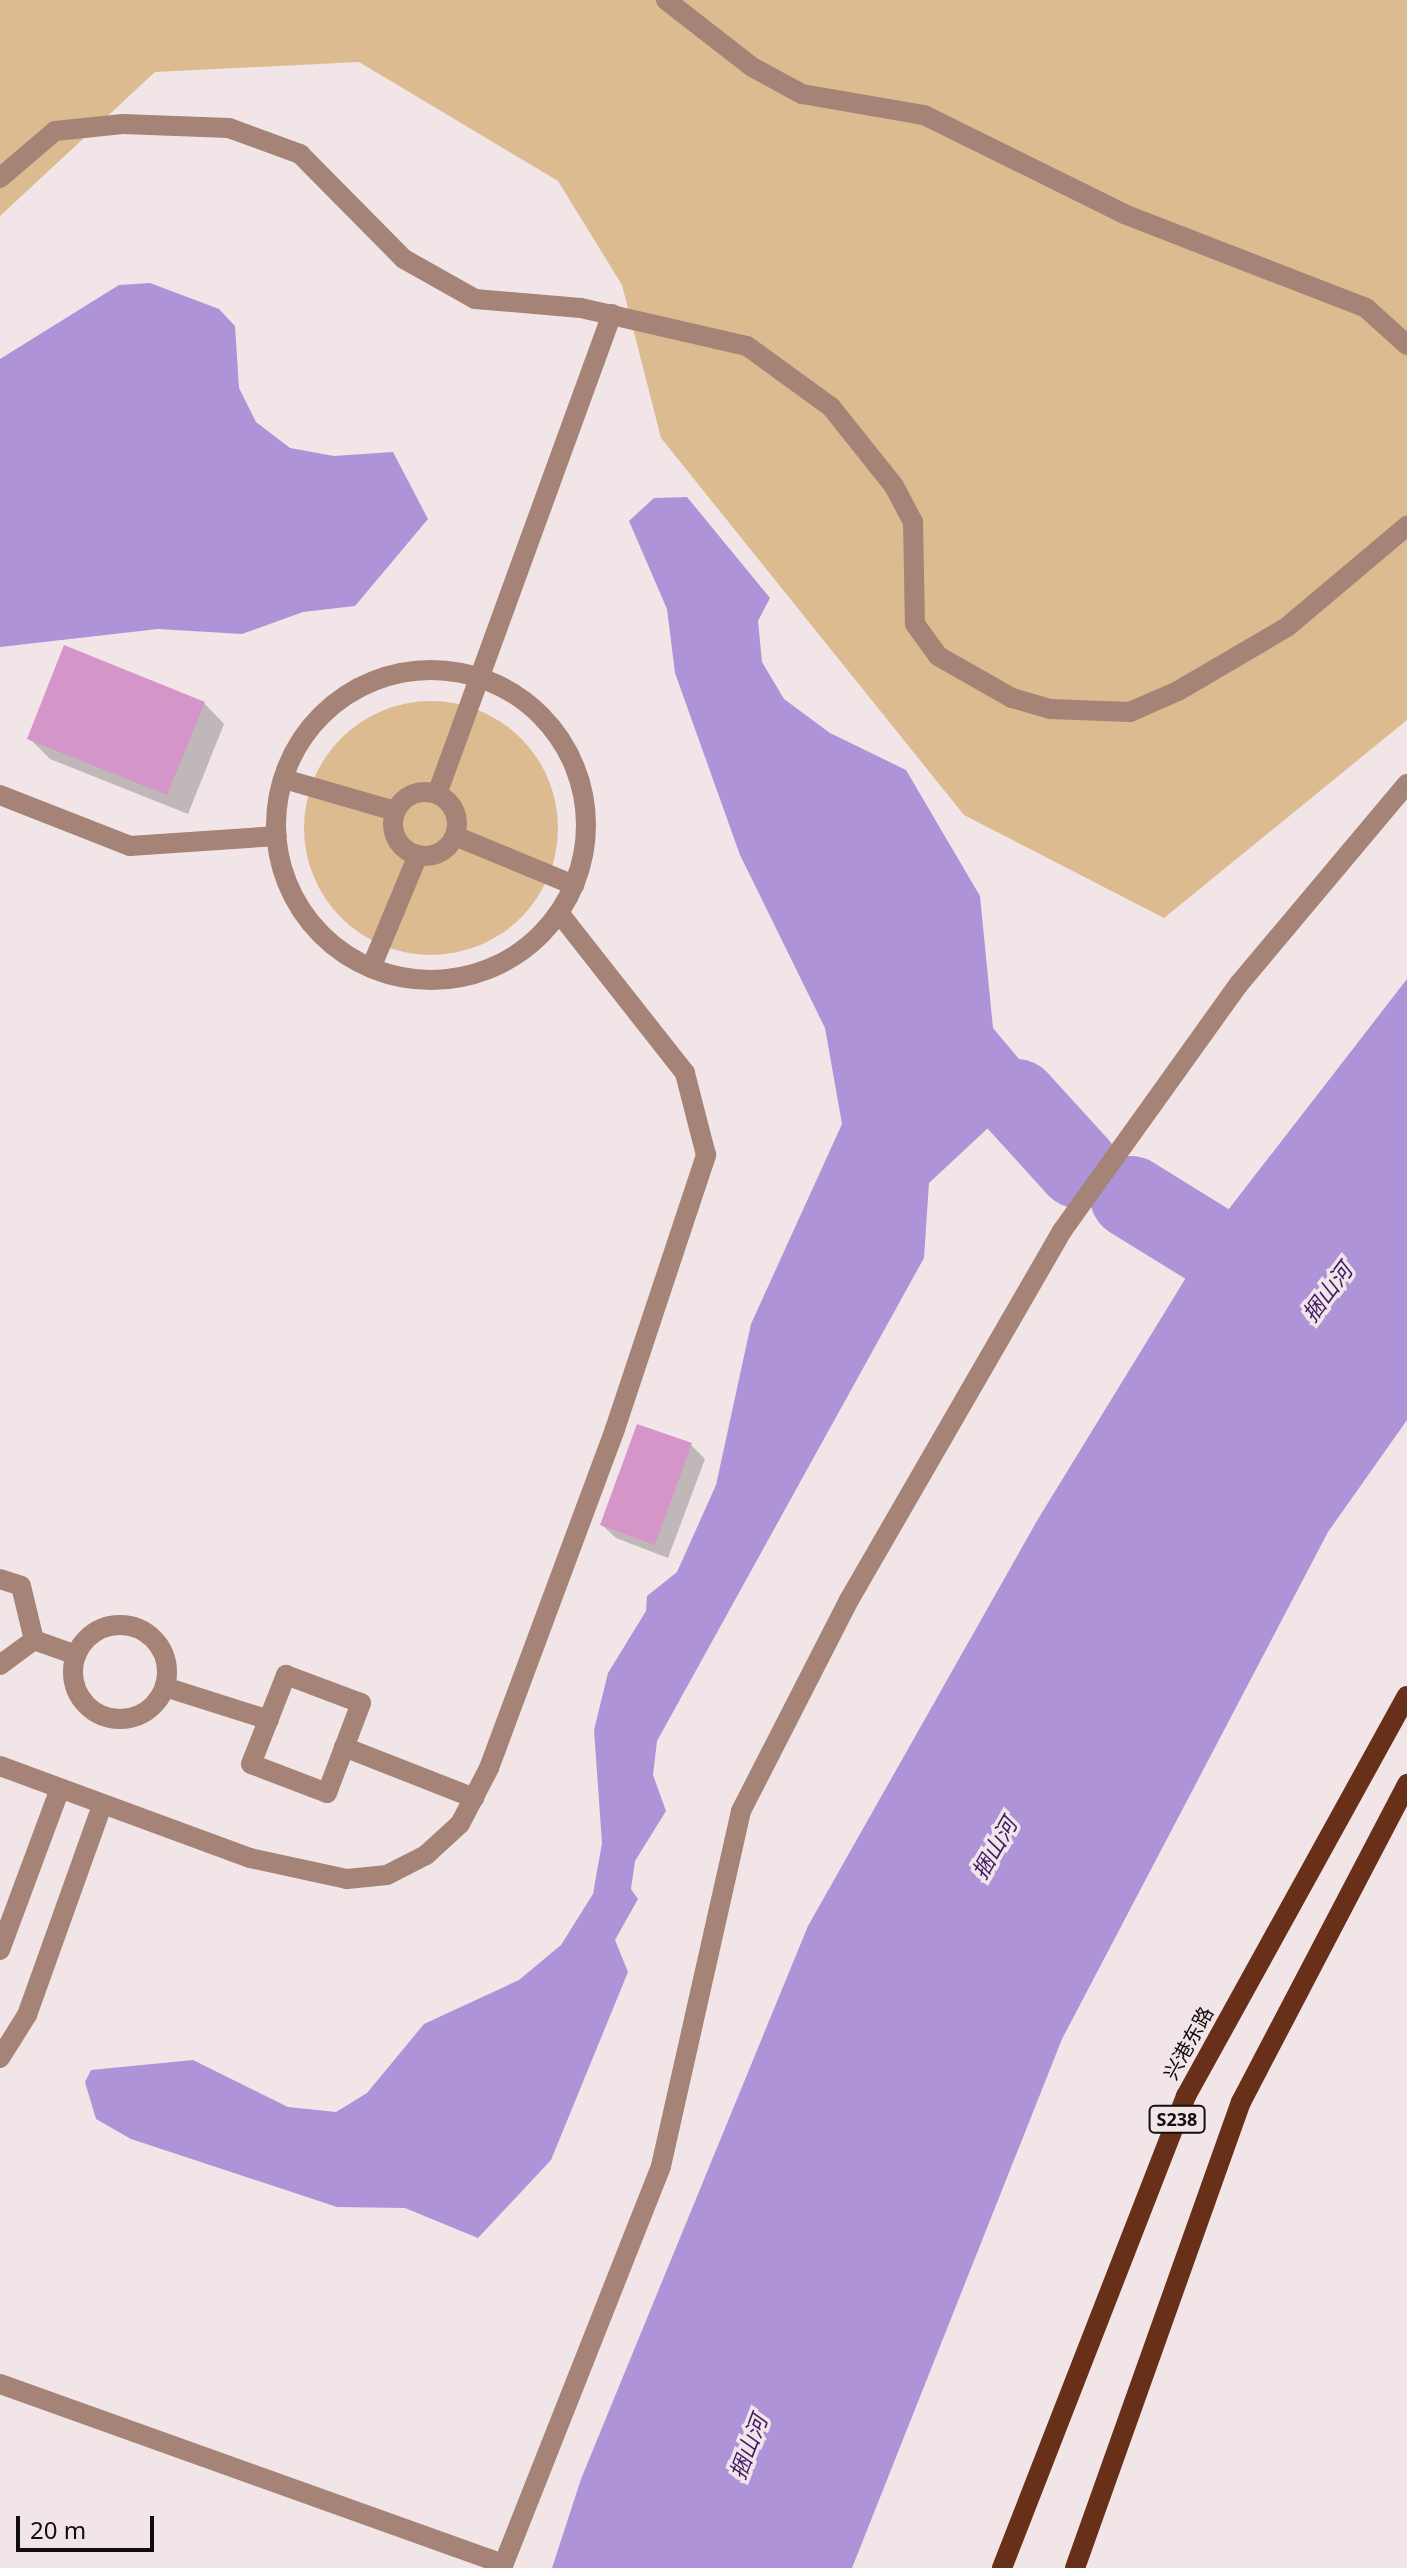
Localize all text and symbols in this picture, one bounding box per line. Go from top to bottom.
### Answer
water label: 捆山河 [1297,1258,1357,1326]
water label: 捆山河 [966,1813,1022,1883]
street label: 兴港东路 [1158,2002,1218,2084]
road number: S238 [1147,2105,1207,2133]
water label: 捆山河 [724,2411,772,2483]
scale bar [20,2500,158,2550]
text: 20 m [30,2513,86,2546]

